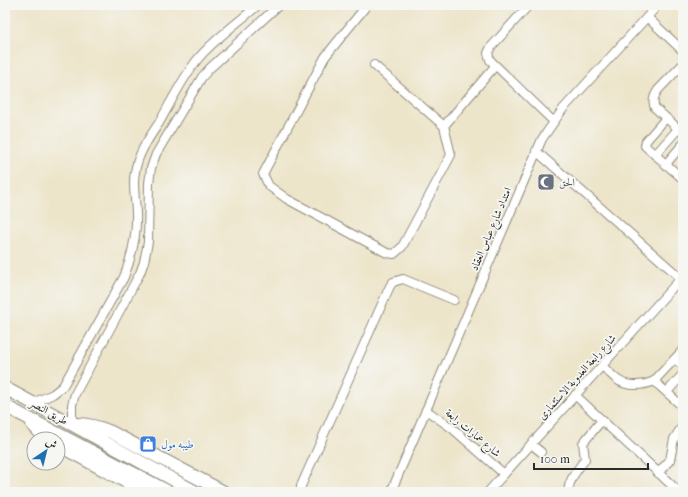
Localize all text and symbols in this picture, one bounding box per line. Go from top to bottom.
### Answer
mosque icon: الحق [536,172,556,192]
place label: الحق [559,176,575,189]
street label: امتداد شارع عباس العقاد [468,185,517,274]
street label: شارع رابعة العدوية الاستثمارى [535,332,621,424]
street label: طريق النصر [26,396,70,429]
street label: شارع عمارات رابعة [441,406,503,462]
north arrow [26,431,66,471]
shop icon: طيبه مول [138,434,158,454]
text: ش [43,435,60,452]
place label: طيبه مول [161,438,194,451]
scale bar [534,445,648,471]
text: 100 m [540,452,570,466]

